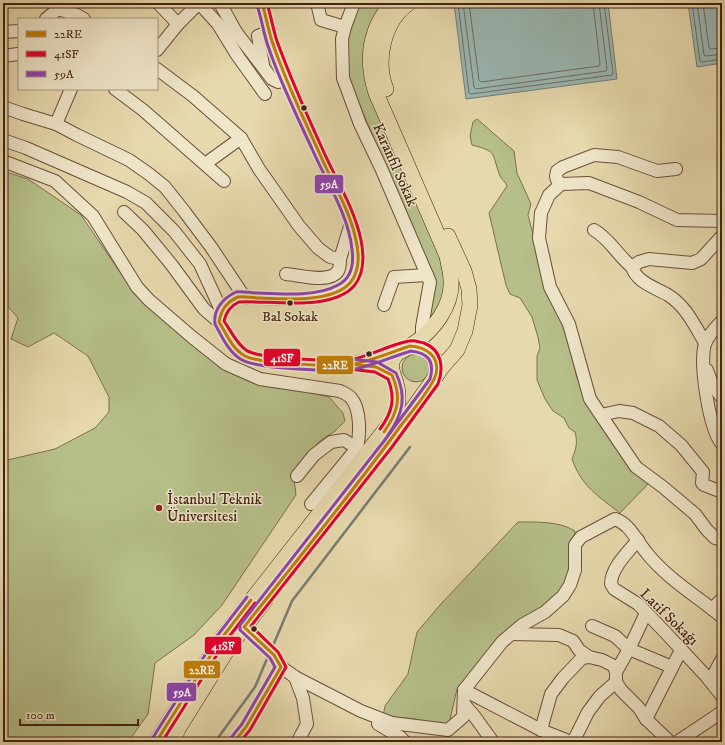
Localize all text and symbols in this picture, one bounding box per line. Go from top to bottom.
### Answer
legend [18,18,158,90]
text: 22RE [54,27,83,42]
text: 41SF [54,47,80,62]
text: 59A [54,67,74,82]
unlabelled marker [299,103,309,113]
street label: Karanfil Sokak [368,120,422,210]
line badge: 59A [314,174,344,194]
text: 59A [319,178,339,192]
marker: Bal Sokak [285,298,295,308]
place label: Bal Sokak [262,308,318,326]
line badge: 41SF [263,348,301,367]
unlabelled marker [364,349,374,359]
text: 41SF [270,352,294,366]
line badge: 22RE [316,355,354,375]
text: 22RE [322,359,348,373]
place label: İstanbul Teknik Üniversitesi [167,490,262,526]
marker: İstanbul Teknik Üniversitesi [154,503,164,513]
street label: Latif Sokağı [636,584,702,650]
unlabelled marker [249,624,259,634]
line badge: 41SF [204,636,242,655]
text: 41SF [211,640,235,654]
line badge: 22RE [183,660,221,679]
text: 22RE [189,664,215,678]
line badge: 59A [166,682,197,702]
text: 59A [172,686,192,700]
scale bar [20,701,138,727]
text: 100 m [26,708,55,723]

